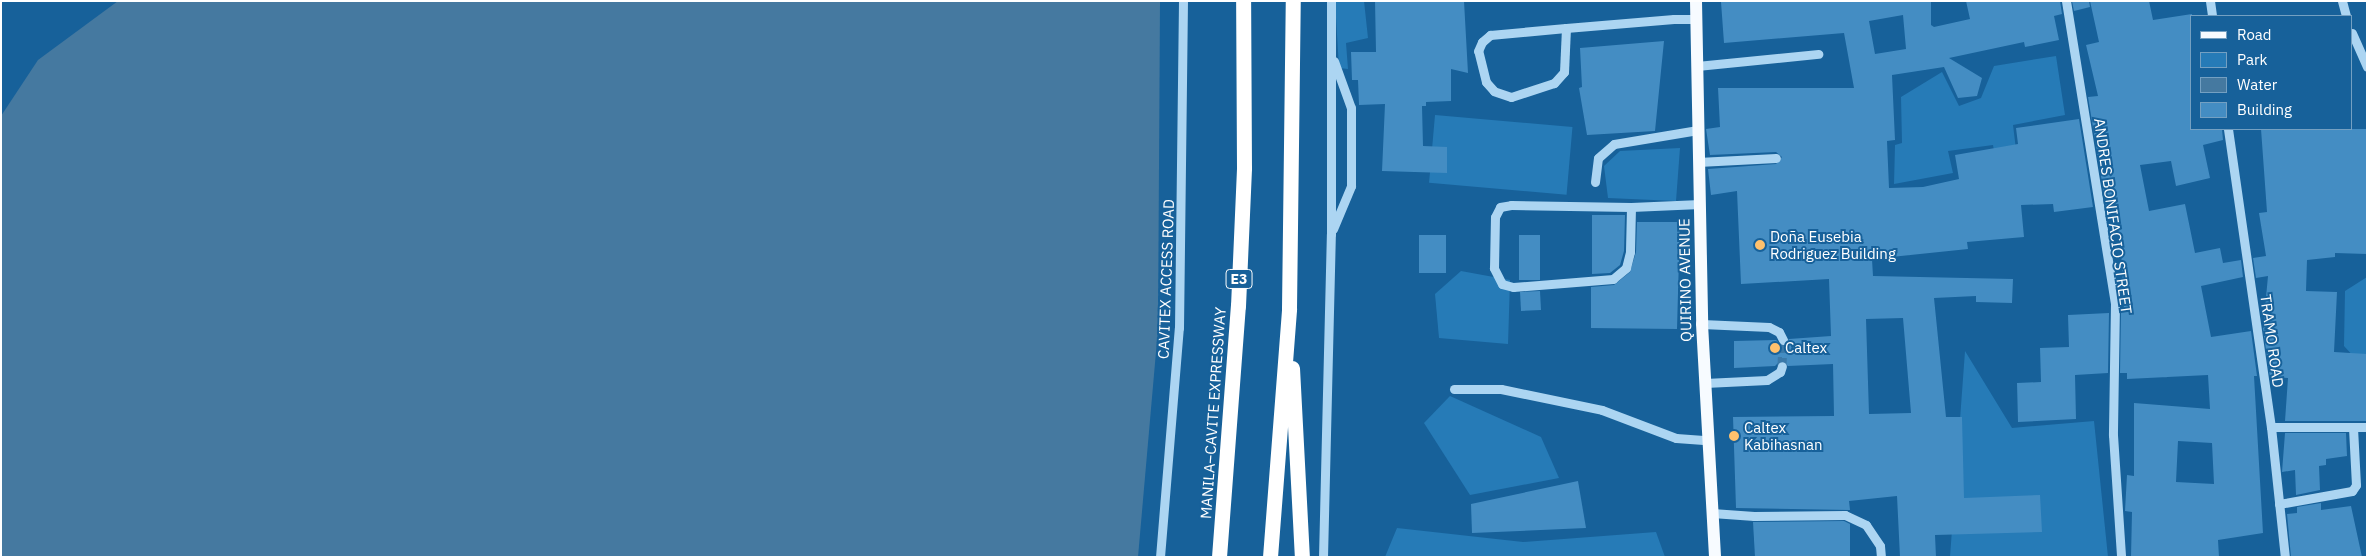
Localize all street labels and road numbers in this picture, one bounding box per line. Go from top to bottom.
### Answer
street label: ANDRES BONIFACIO STREET [2090,117,2136,315]
street label: CAVITEX ACCESS ROAD [1154,199,1178,359]
street label: QUIRINO AVENUE [1675,218,1695,342]
road number: E3 [1225,268,1253,290]
street label: TRAMO ROAD [2257,293,2287,389]
street label: MANILA–CAVITE EXPRESSWAY [1197,306,1229,520]

